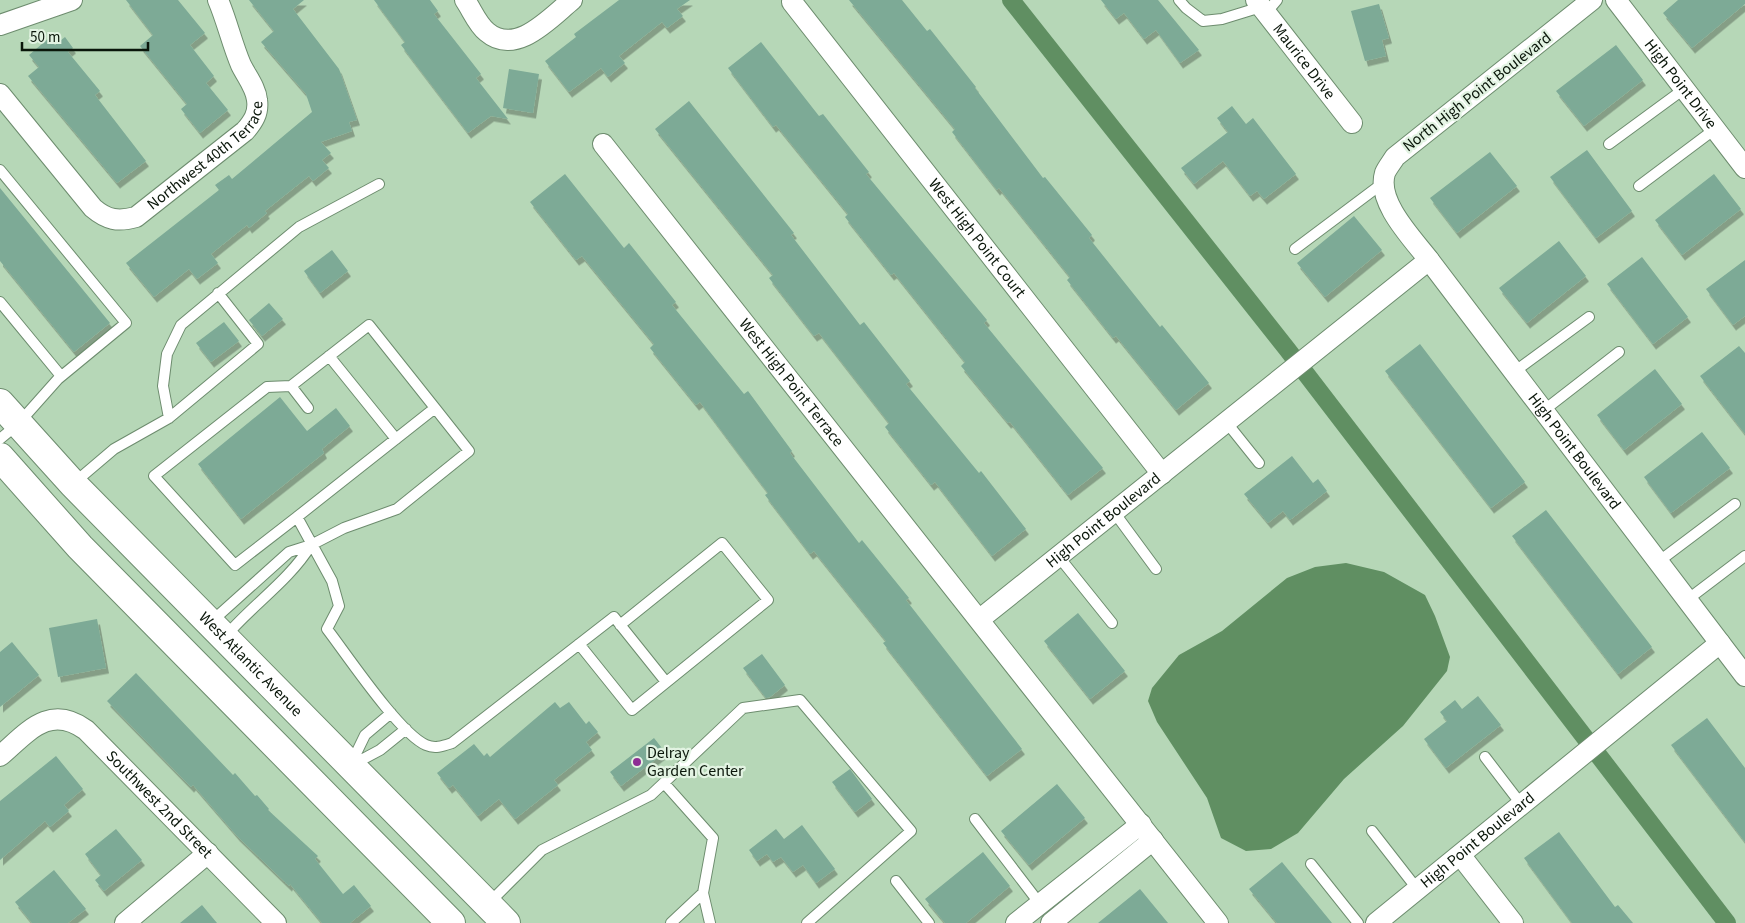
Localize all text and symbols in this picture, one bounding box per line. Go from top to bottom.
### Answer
street label: Maurice Drive [1267,19,1341,104]
scale bar [22,20,149,52]
text: 50 m [30,27,60,48]
street label: North High Point Boulevard [1398,27,1556,157]
street label: High Point Drive [1639,35,1722,134]
street label: Northwest 40th Terrace [142,101,268,215]
street label: West High Point Court [923,174,1031,303]
street label: West High Point Terrace [734,314,849,451]
street label: High Point Boulevard [1523,388,1626,514]
street label: High Point Boulevard [1041,468,1166,573]
street label: West Atlantic Avenue [194,607,308,722]
place label: Delray Garden Center [647,742,744,782]
street label: Southwest 2nd Street [101,746,218,864]
marker: Delray Garden Center [631,756,643,768]
street label: High Point Boulevard [1416,787,1539,894]

